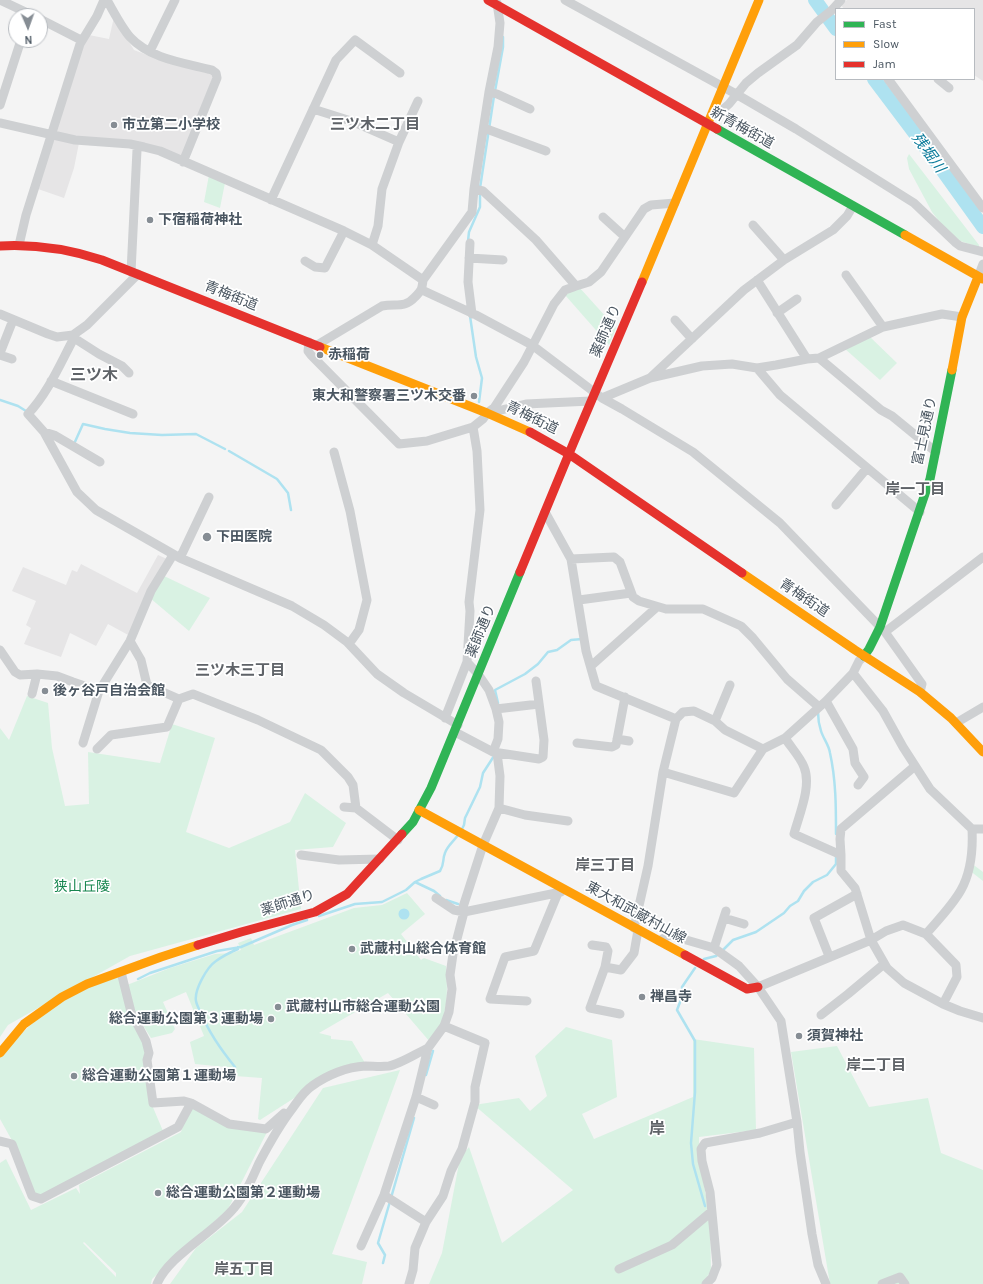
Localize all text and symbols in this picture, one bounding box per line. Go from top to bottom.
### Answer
north arrow [8,8,48,48]
legend [835,8,975,80]
text: Fast [873,17,896,31]
text: N [24,33,33,46]
text: Slow [873,37,899,51]
text: Jam [873,57,896,71]
street label: 新青梅街道 [707,104,777,152]
district label: 三ツ木二丁目 [330,116,420,134]
place label: 市立第二小学校 [122,117,220,133]
marker: 市立第二小学校 [109,120,119,130]
water label: 残堀川 [907,130,949,176]
place label: 下宿稲荷神社 [158,212,242,228]
marker: 下宿稲荷神社 [145,215,155,225]
street label: 青梅街道 [202,278,260,314]
street label: 薬師通り [587,302,625,360]
place label: 赤稲荷 [328,347,370,363]
marker: 赤稲荷 [315,350,325,360]
district label: 三ツ木 [70,365,118,385]
place label: 東大和警察署三ツ木交番 [312,388,466,404]
marker: 東大和警察署三ツ木交番 [469,391,479,401]
street label: 富士見通り [910,395,940,467]
street label: 青梅街道 [503,398,561,438]
district label: 岸一丁目 [885,481,945,499]
place label: 下田医院 [216,529,272,545]
marker: 下田医院 [201,531,213,543]
street label: 青梅街道 [776,575,832,621]
street label: 薬師通り [463,602,499,660]
district label: 三ツ木三丁目 [195,662,285,680]
place label: 後ヶ谷戸自治会館 [53,683,165,699]
marker: 後ヶ谷戸自治会館 [40,686,50,696]
district label: 岸三丁目 [575,857,635,875]
park label: 狭山丘陵 [54,879,110,895]
street label: 東大和武蔵村山線 [583,879,689,947]
street label: 薬師通り [259,886,317,920]
place label: 武蔵村山総合体育館 [360,941,486,957]
marker: 武蔵村山総合体育館 [347,944,357,954]
place label: 禅昌寺 [650,989,692,1005]
marker: 禅昌寺 [637,992,647,1002]
place label: 武蔵村山市総合運動公園 [286,999,440,1015]
marker: 武蔵村山市総合運動公園 [273,1002,283,1012]
place label: 総合運動公園第３運動場 [109,1011,263,1027]
marker: 総合運動公園第３運動場 [266,1014,276,1024]
place label: 須賀神社 [807,1028,863,1044]
marker: 須賀神社 [794,1031,804,1041]
district label: 岸二丁目 [846,1057,906,1075]
place label: 総合運動公園第１運動場 [82,1068,236,1084]
marker: 総合運動公園第１運動場 [69,1071,79,1081]
district label: 岸 [649,1119,665,1139]
place label: 総合運動公園第２運動場 [166,1185,320,1201]
marker: 総合運動公園第２運動場 [153,1188,163,1198]
district label: 岸五丁目 [214,1261,274,1279]

